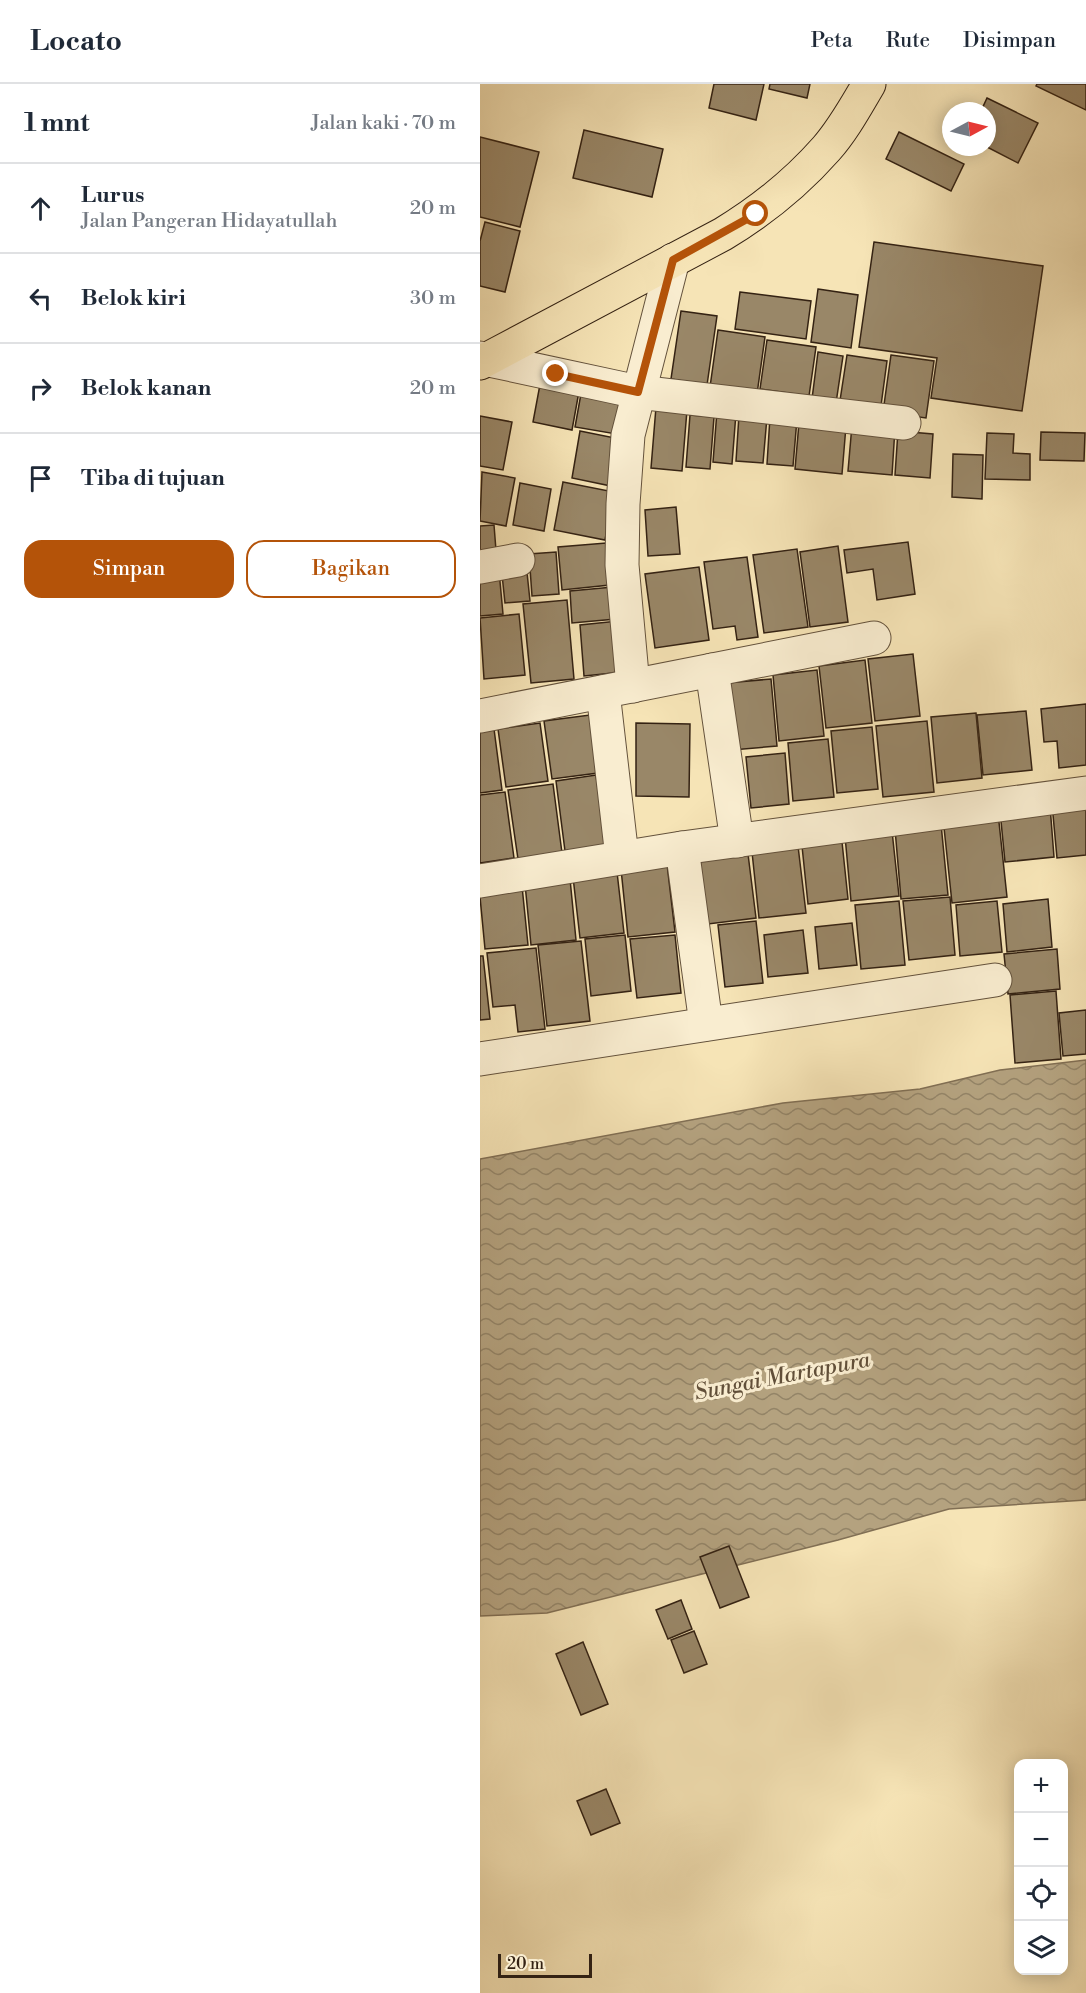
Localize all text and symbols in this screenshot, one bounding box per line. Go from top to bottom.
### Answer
text: Locato [30,24,122,59]
text: Peta [811,28,853,54]
text: Rute [886,28,930,54]
text: Disimpan [963,28,1056,54]
north arrow [942,102,996,156]
text: 1 mnt [24,107,89,139]
text: Jalan kaki · 70 m [311,111,456,136]
text: Lurus [81,182,144,209]
icon: ahead [24,192,57,225]
text: 20 m [410,196,456,221]
route start [742,200,768,226]
text: Jalan Pangeran Hidayatullah [81,209,337,234]
icon: left [24,282,57,315]
text: Belok kiri [81,285,186,312]
text: 30 m [410,286,456,311]
route end [542,360,568,386]
icon: right [24,372,57,405]
text: Belok kanan [81,375,211,402]
text: 20 m [410,376,456,401]
icon: arrive [24,462,57,495]
text: Tiba di tujuan [81,465,225,492]
button: Simpan [24,540,234,598]
button: Bagikan [246,540,456,598]
water label: Sungai Martapura [692,1346,873,1407]
map controls [1014,1759,1068,1975]
button: + [1014,1759,1068,1813]
button: − [1014,1813,1068,1867]
button: locate [1014,1867,1068,1921]
button: layers [1014,1921,1068,1975]
scale bar [498,1951,592,1978]
text: 20 m [507,1954,544,1974]

